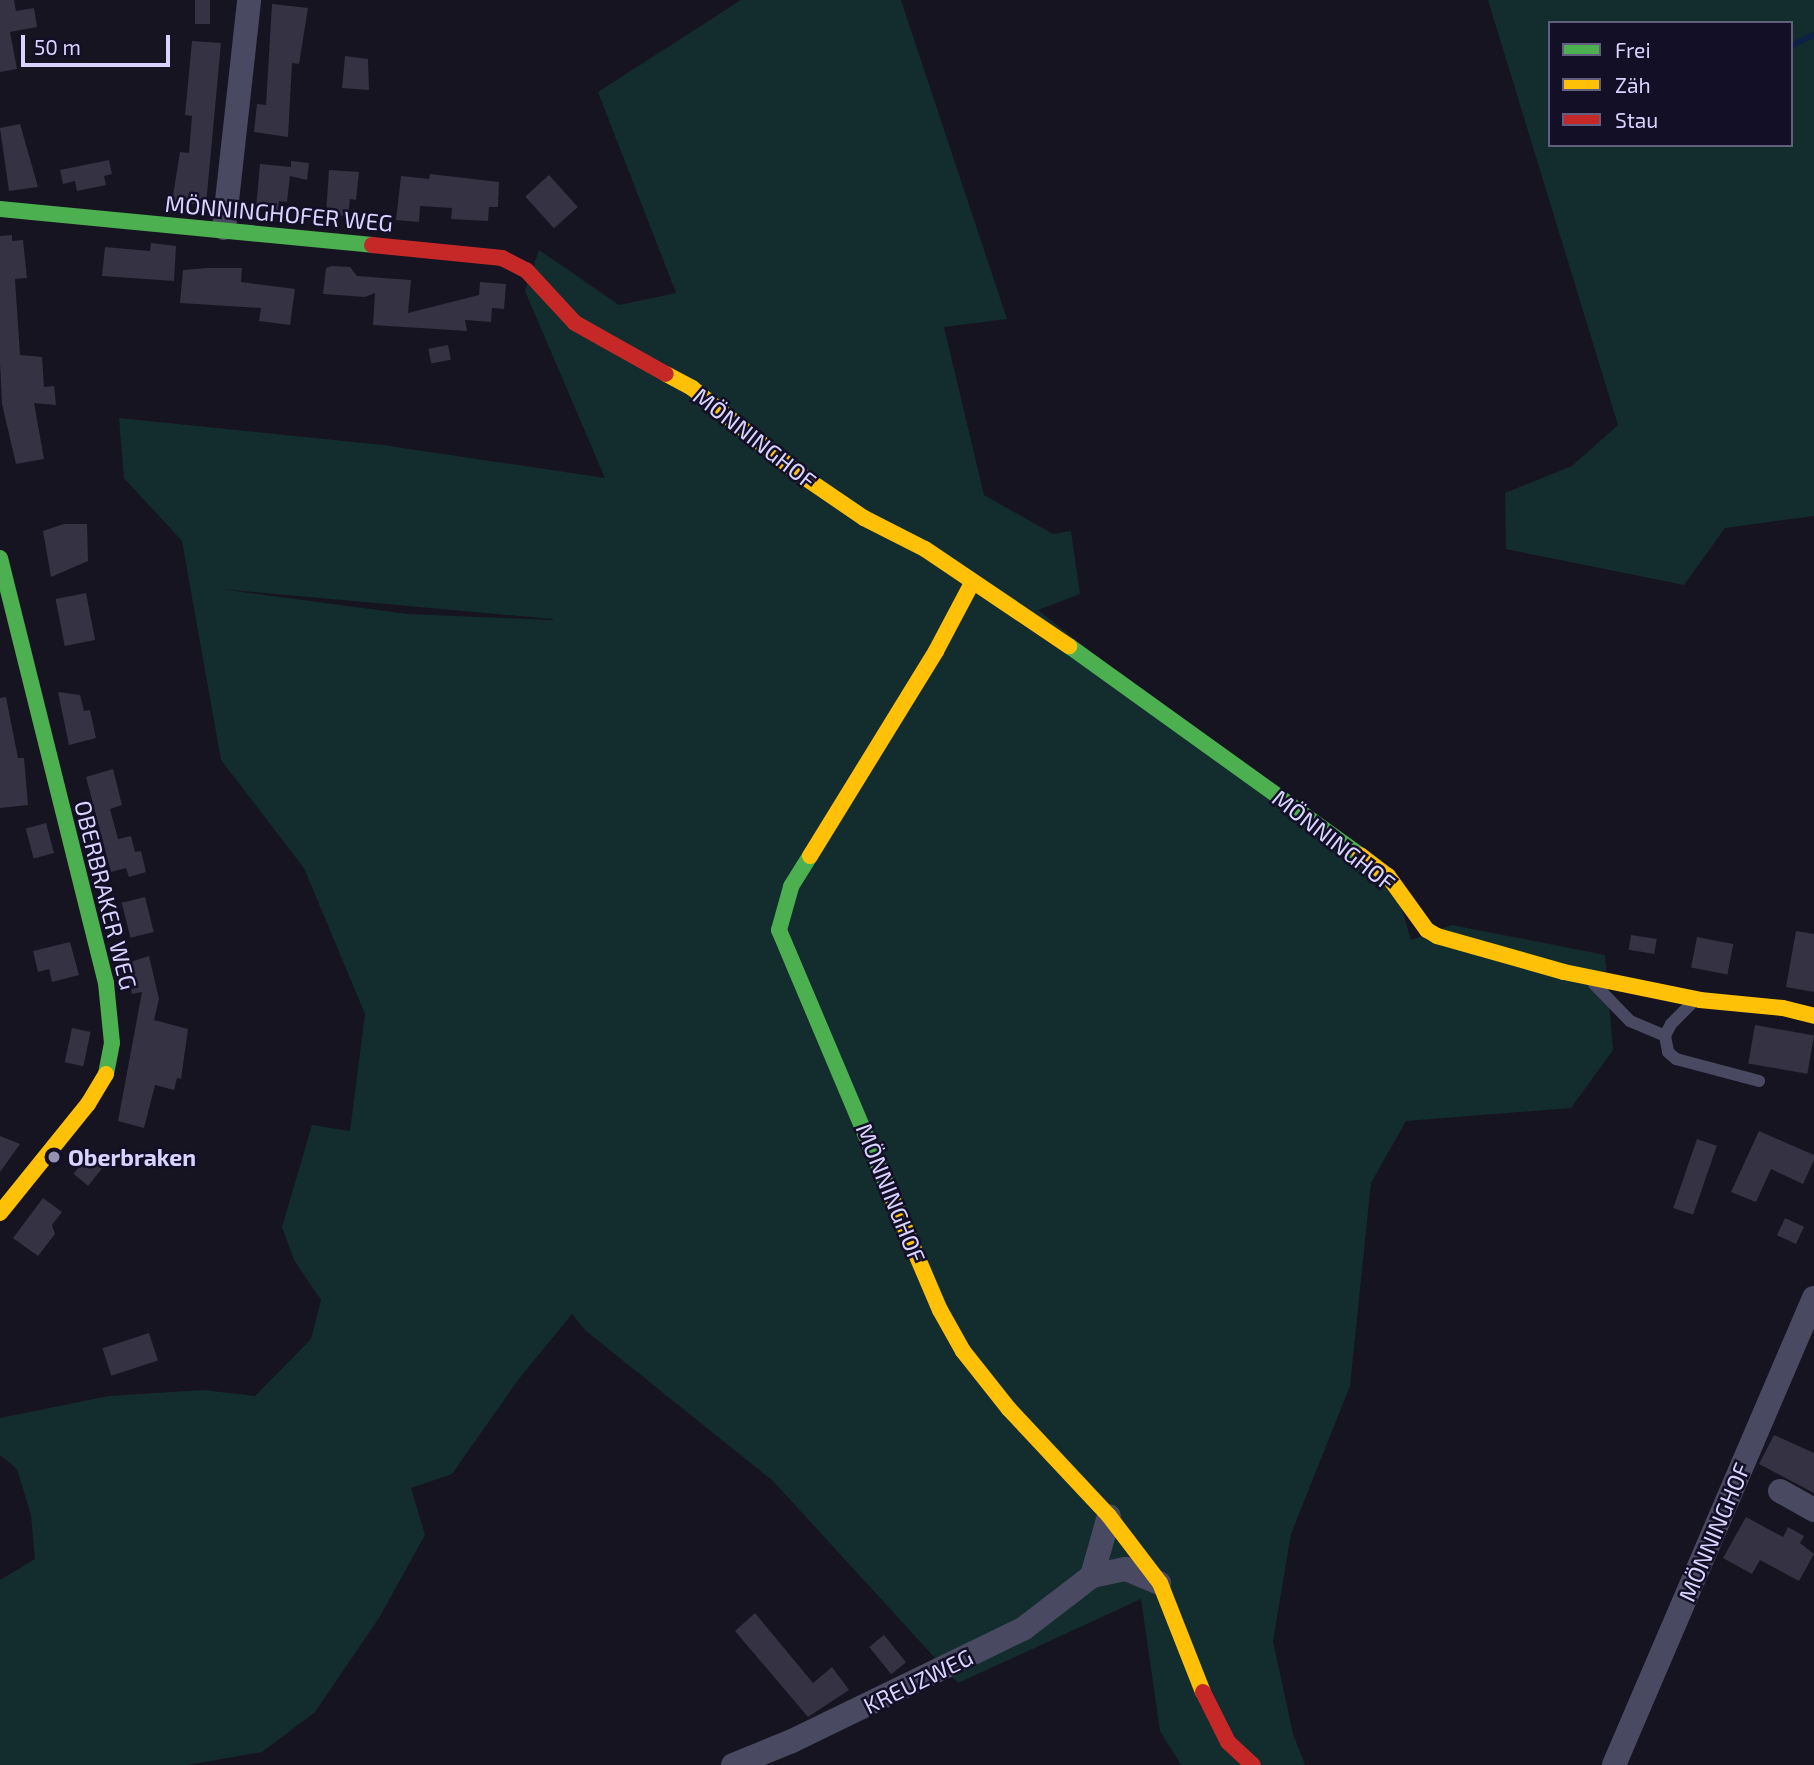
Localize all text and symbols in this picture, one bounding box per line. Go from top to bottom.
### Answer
scale bar [24,21,173,65]
legend [1548,21,1793,147]
text: 50 m [34,34,81,59]
text: Frei [1615,37,1651,62]
text: Zäh [1615,72,1651,97]
text: Stau [1615,107,1658,132]
street label: MÖNNINGHOFER WEG [164,189,394,237]
street label: MÖNNINGHOF [688,382,822,494]
street label: MÖNNINGHOF [1267,784,1401,896]
street label: OBERBRAKER WEG [69,797,143,993]
street label: MÖNNINGHOF [851,1119,931,1267]
place label: Oberbraken [68,1143,196,1171]
marker: Oberbraken [46,1149,62,1165]
street label: MÖNNINGHOF [1672,1459,1756,1605]
street label: KREUZWEG [859,1643,977,1719]

